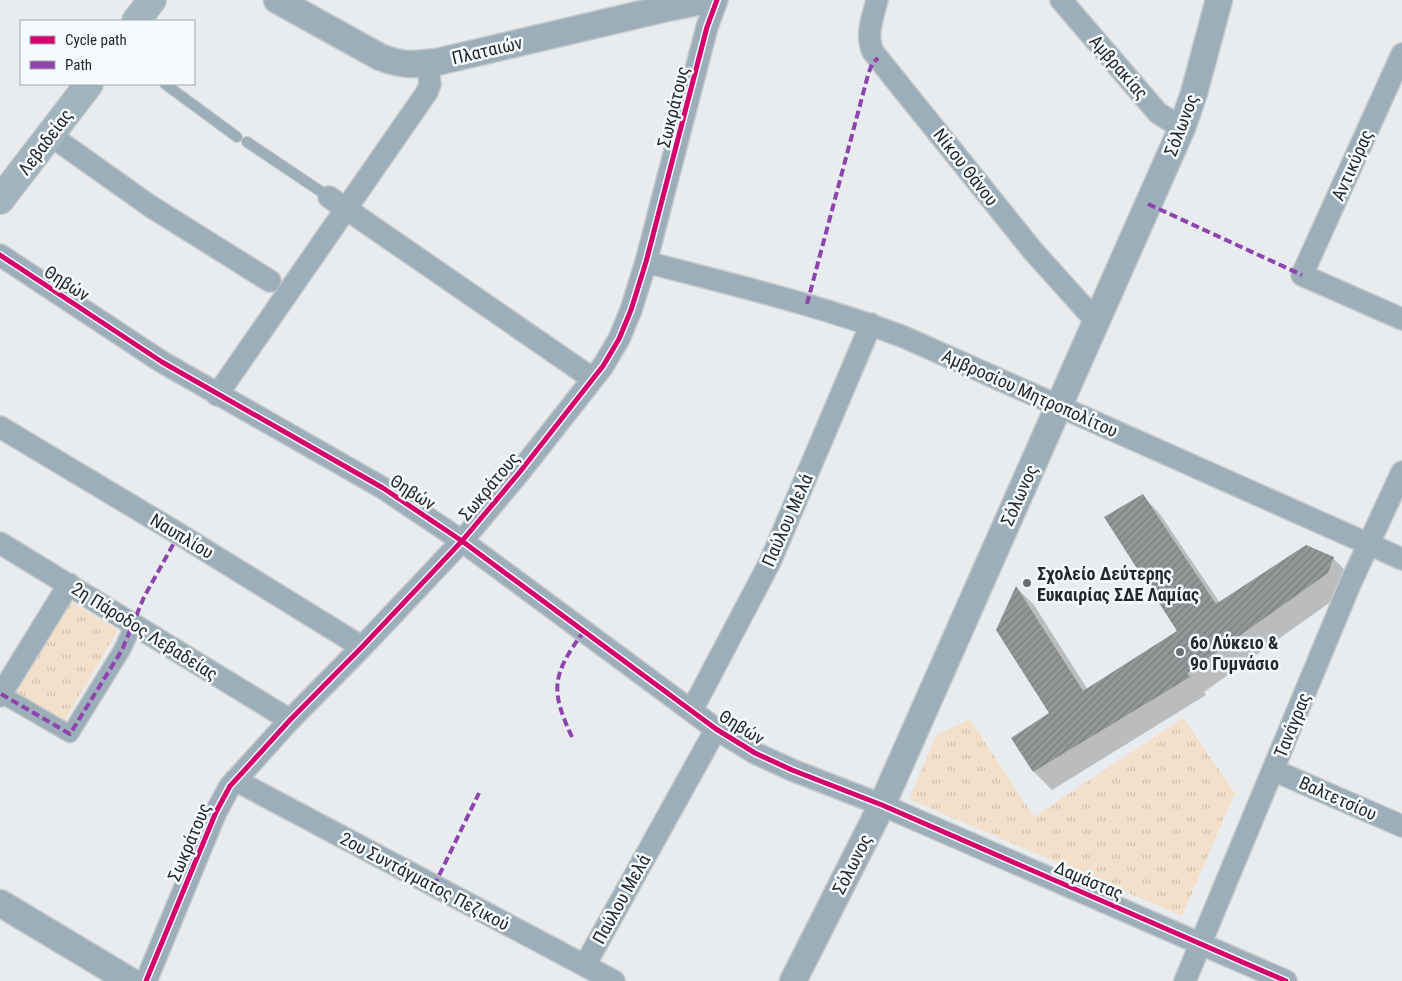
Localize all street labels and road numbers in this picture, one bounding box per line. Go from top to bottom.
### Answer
street label: Αμβρακίας [1085,31,1153,103]
street label: Πλαταιών [450,32,525,68]
street label: Σωκράτους [653,64,693,150]
street label: Σόλωνος [1160,91,1202,159]
street label: Λεβαδείας [13,105,77,179]
street label: Νίκου Θάνου [929,124,1003,210]
street label: Αντικύρας [1327,126,1377,204]
street label: Θηβών [41,261,94,305]
street label: Αμβροσίου Μητροπολίτου [939,345,1121,441]
street label: Σωκράτους [454,448,524,524]
street label: Σόλωνος [996,461,1042,529]
street label: Θηβών [387,470,440,514]
street label: Παύλου Μελά [757,470,817,570]
street label: Ναυπλίου [147,509,217,563]
street label: 2η Πάροδος Λεβαδείας [68,578,222,684]
street label: Τανάγρας [1270,689,1314,761]
street label: Θηβών [715,705,769,749]
street label: Βαλτετσίου [1296,772,1380,824]
street label: Σωκράτους [163,800,215,884]
street label: 2ου Συντάγματος Πεζικού [337,827,513,935]
street label: Σόλωνος [828,830,876,898]
street label: Παύλου Μελά [588,851,654,947]
street label: Δαμάστας [1052,856,1126,904]

